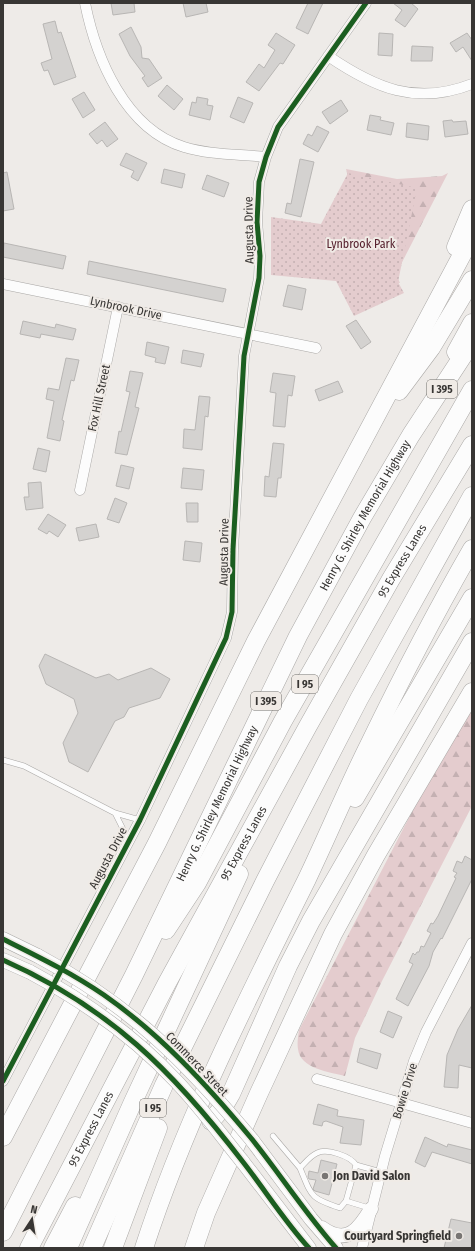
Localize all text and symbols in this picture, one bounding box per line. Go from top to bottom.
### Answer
street label: Augusta Drive [241,196,257,264]
park label: Lynbrook Park [327,237,396,251]
street label: Lynbrook Drive [89,294,163,322]
street label: Fox Hill Street [85,363,113,433]
road number: I 395 [427,380,457,398]
street label: Henry G. Shirley Memorial Highway [317,437,414,593]
street label: Augusta Drive [216,518,232,586]
street label: 95 Express Lanes [375,522,429,600]
road number: I 95 [292,675,318,693]
road number: I 395 [251,692,281,710]
street label: Henry G. Shirley Memorial Highway [173,723,261,883]
street label: 95 Express Lanes [218,804,270,883]
street label: Augusta Drive [86,825,130,891]
street label: Commerce Street [163,1029,231,1099]
street label: Bowie Drive [390,1061,420,1121]
street label: 95 Express Lanes [66,1089,116,1169]
road number: I 95 [140,1099,166,1117]
place label: Jon David Salon [332,1169,410,1183]
marker: Jon David Salon [320,1171,330,1181]
north arrow [12,1199,52,1239]
text: N [29,1203,39,1217]
place label: Courtyard Springfield [344,1229,451,1243]
marker: Courtyard Springfield [454,1231,464,1241]

